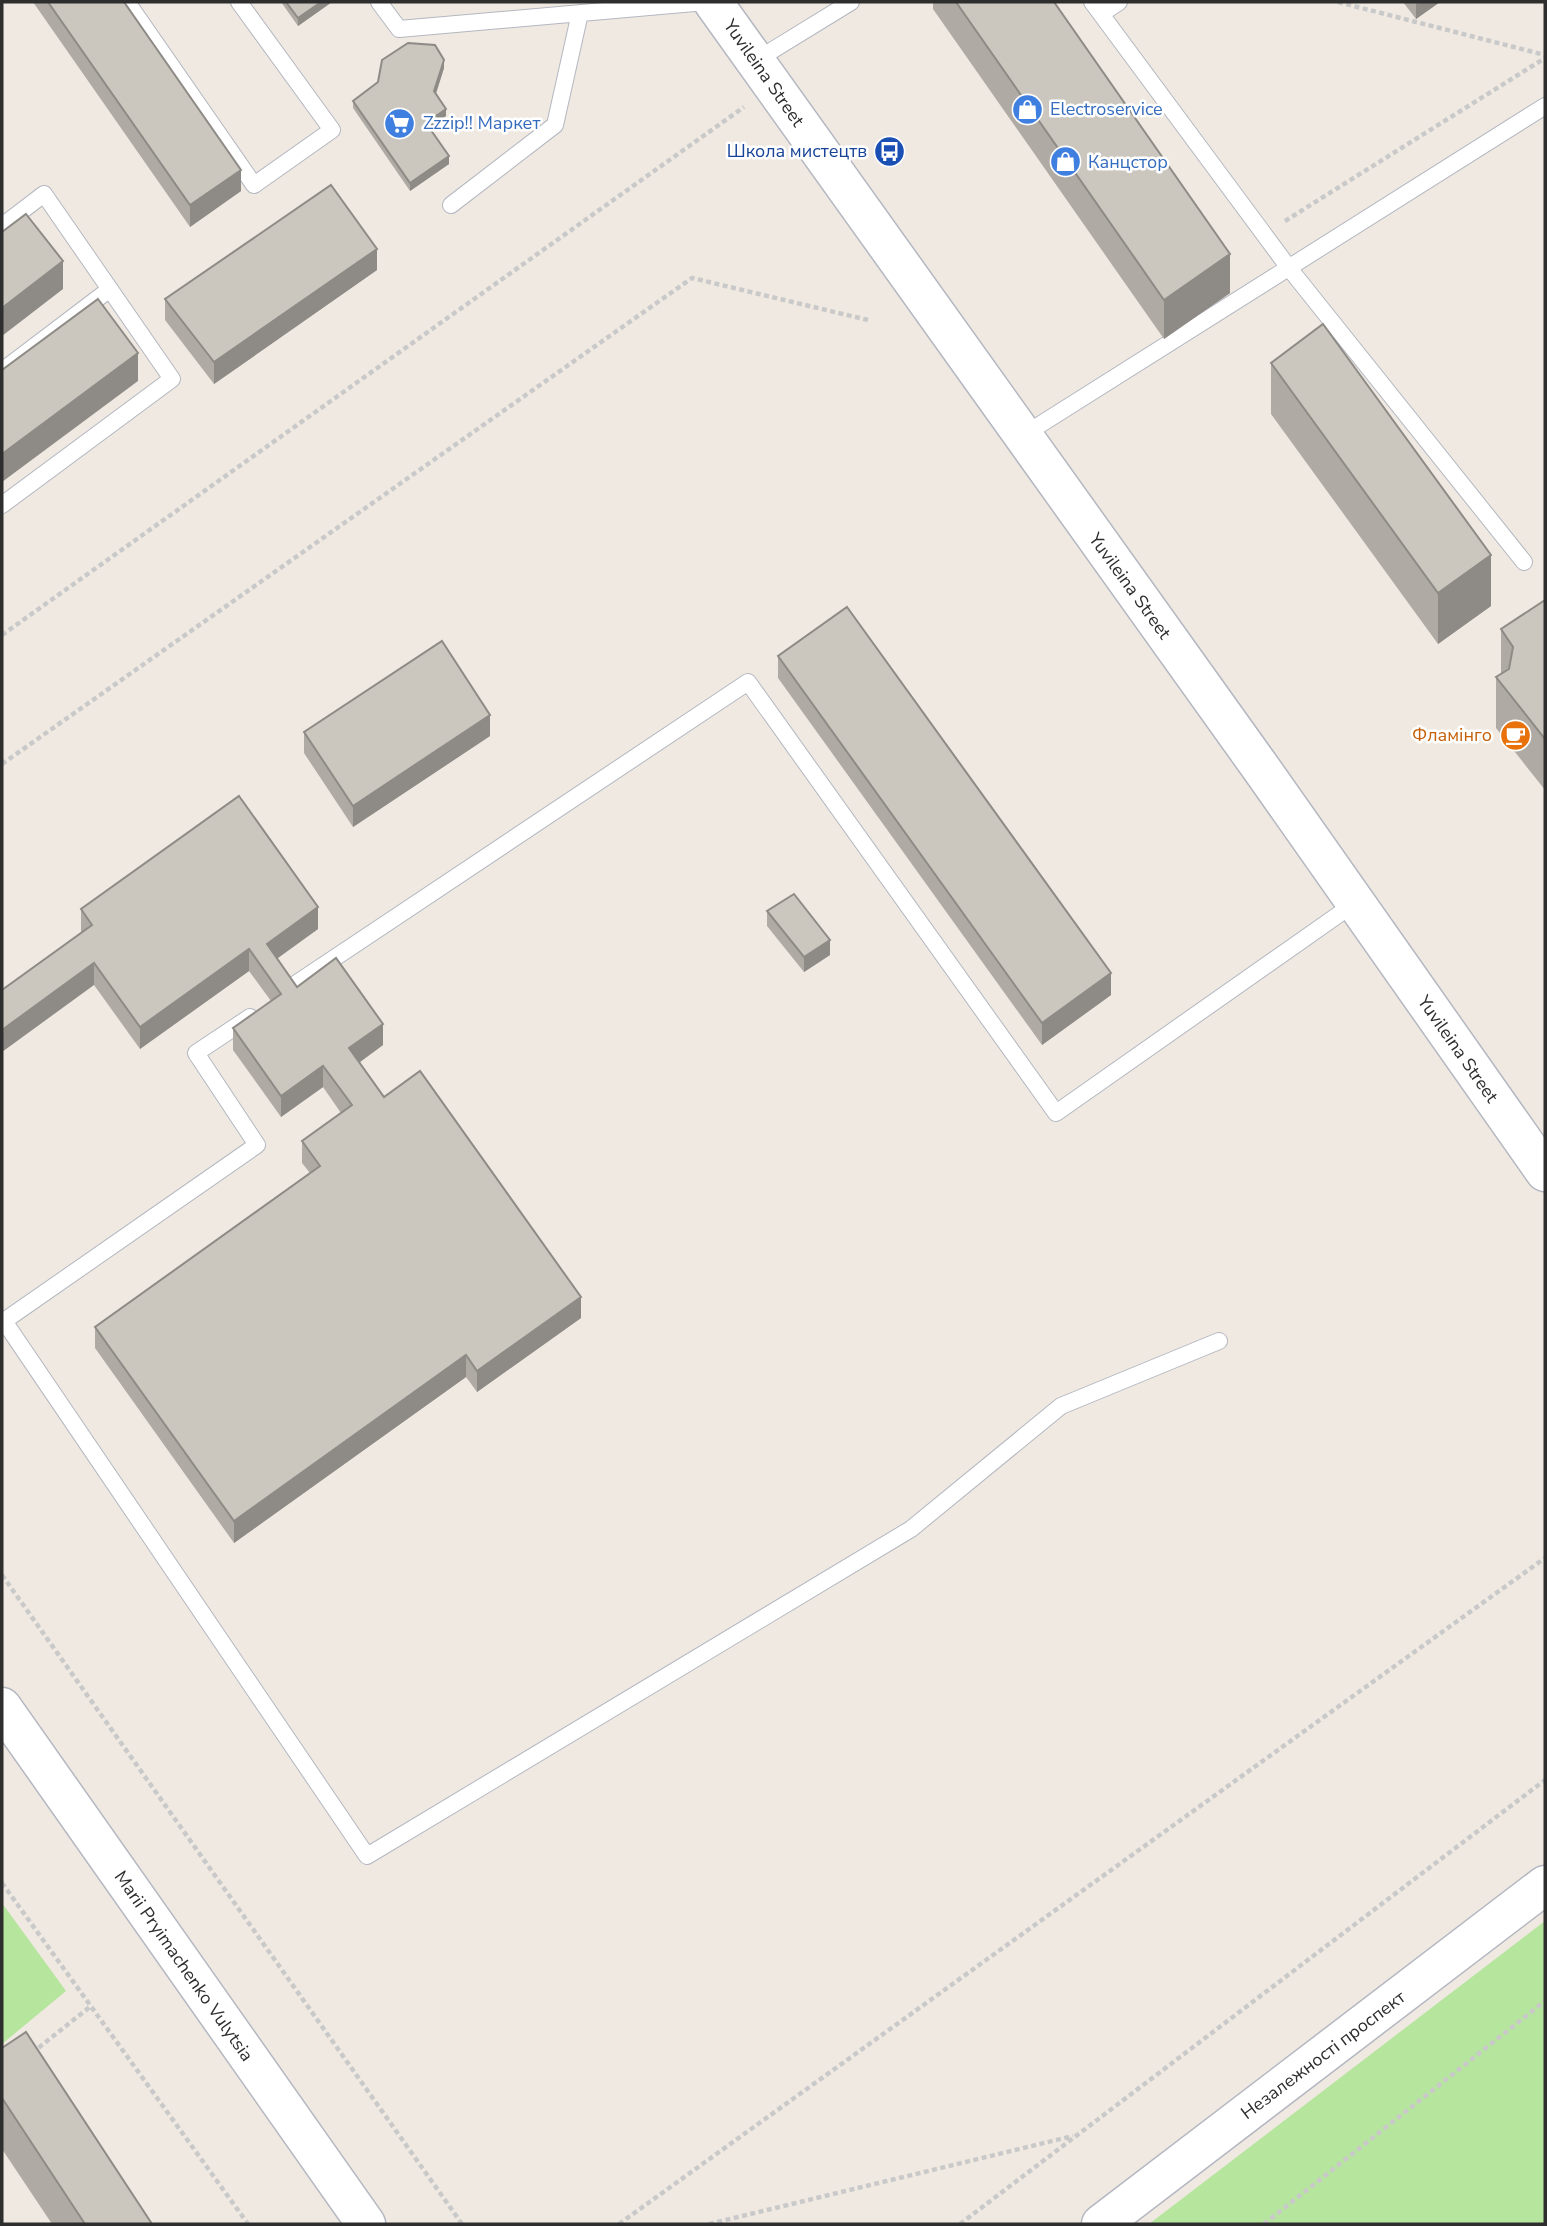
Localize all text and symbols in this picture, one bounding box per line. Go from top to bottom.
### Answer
street label: Yuvileina Street [718,14,810,132]
shop icon: Electroservice [1010,92,1044,126]
place label: Electroservice [1050,97,1163,121]
supermarket icon: Zzzip!! Маркет [383,106,417,140]
place label: Zzzip!! Маркет [423,111,540,135]
bus stop icon: Школа мистецтв [873,134,907,168]
place label: Школа мистецтв [727,139,867,163]
shop icon: Канцстор [1048,145,1082,179]
place label: Канцстор [1088,150,1168,174]
street label: Yuvileina Street [1083,527,1177,644]
cafe icon: Фламінго [1498,718,1532,752]
place label: Фламінго [1412,723,1492,747]
street label: Yuvileina Street [1412,990,1504,1108]
street label: Marii Pryimachenko Vulytsia [109,1866,259,2066]
street label: Незалежності проспект [1236,1985,1410,2125]

